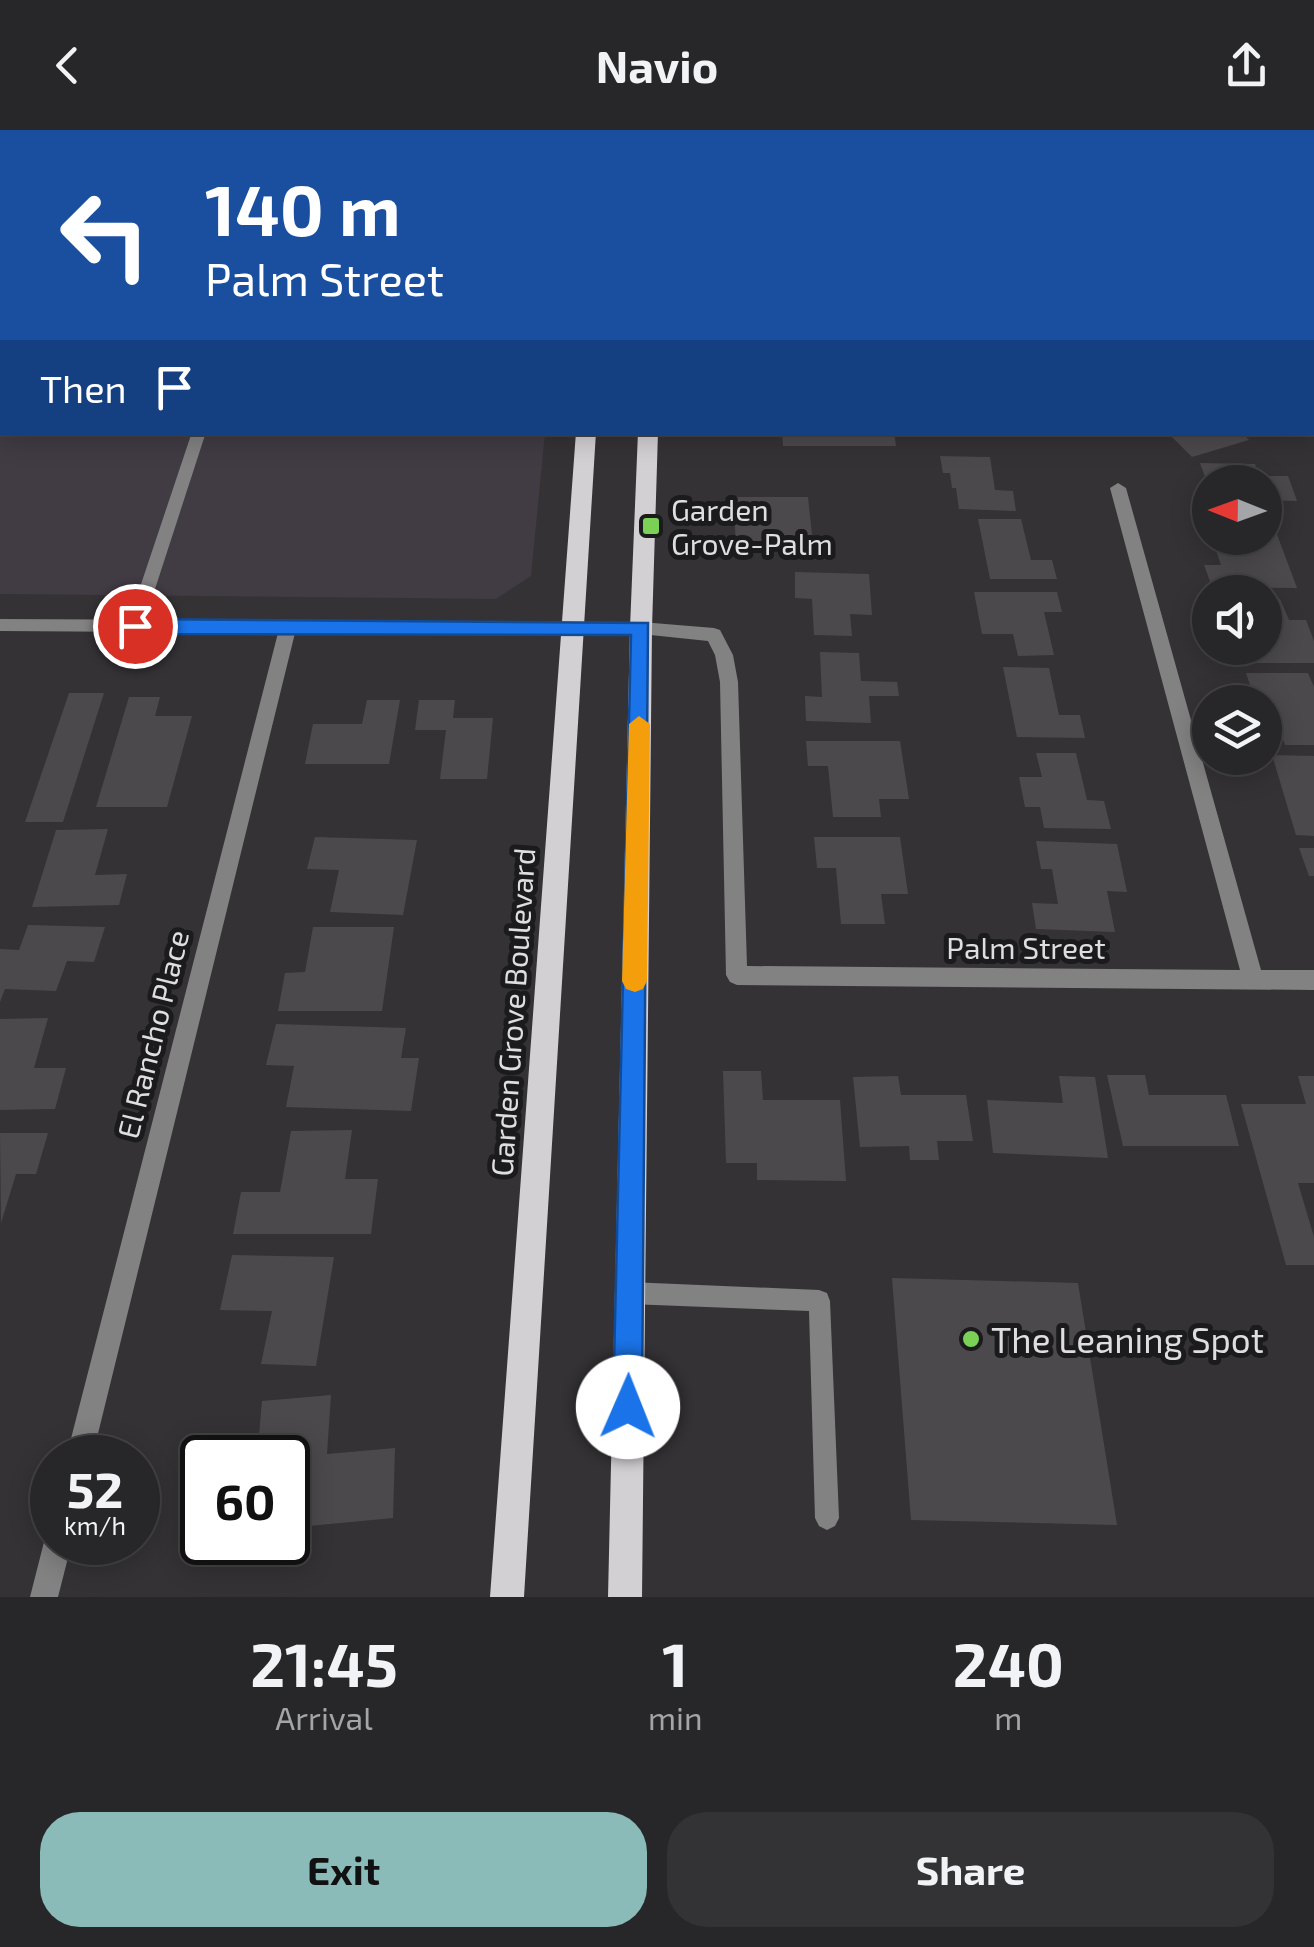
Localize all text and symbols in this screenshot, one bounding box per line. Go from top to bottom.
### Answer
icon: back [40,38,95,93]
text: Navio [596,38,718,92]
icon: share [1219,38,1274,93]
text: 140 m [205,166,401,250]
icon: left [40,170,170,300]
text: Palm Street [205,251,444,305]
icon: arrive [147,360,202,415]
text: Then [40,365,127,411]
north arrow [1192,465,1282,555]
map controls [1192,465,1282,775]
place label: Garden Grove-Palm [671,491,833,561]
marker: Garden Grove-Palm [640,515,662,537]
button: sound [1192,575,1282,665]
pin [93,584,178,669]
icon: arrive [108,599,163,654]
button: layers [1192,685,1282,775]
street label: Garden Grove Boulevard [483,847,541,1177]
street label: El Rancho Place [109,926,195,1142]
street label: Palm Street [946,929,1106,965]
place label: The Leaning Spot [991,1318,1264,1360]
marker: The Leaning Spot [960,1328,982,1350]
position arrow [576,1355,680,1459]
speed limit sign: 60 [180,1435,310,1565]
text: 52 [67,1458,123,1518]
text: km/h [64,1510,126,1540]
text: 21:45 [250,1627,398,1699]
text: 1 [662,1627,688,1699]
text: 240 [953,1627,1064,1699]
text: Arrival [275,1698,373,1736]
text: min [648,1698,703,1736]
text: m [994,1698,1022,1736]
button: Exit [40,1812,647,1927]
button: Share [667,1812,1274,1927]

